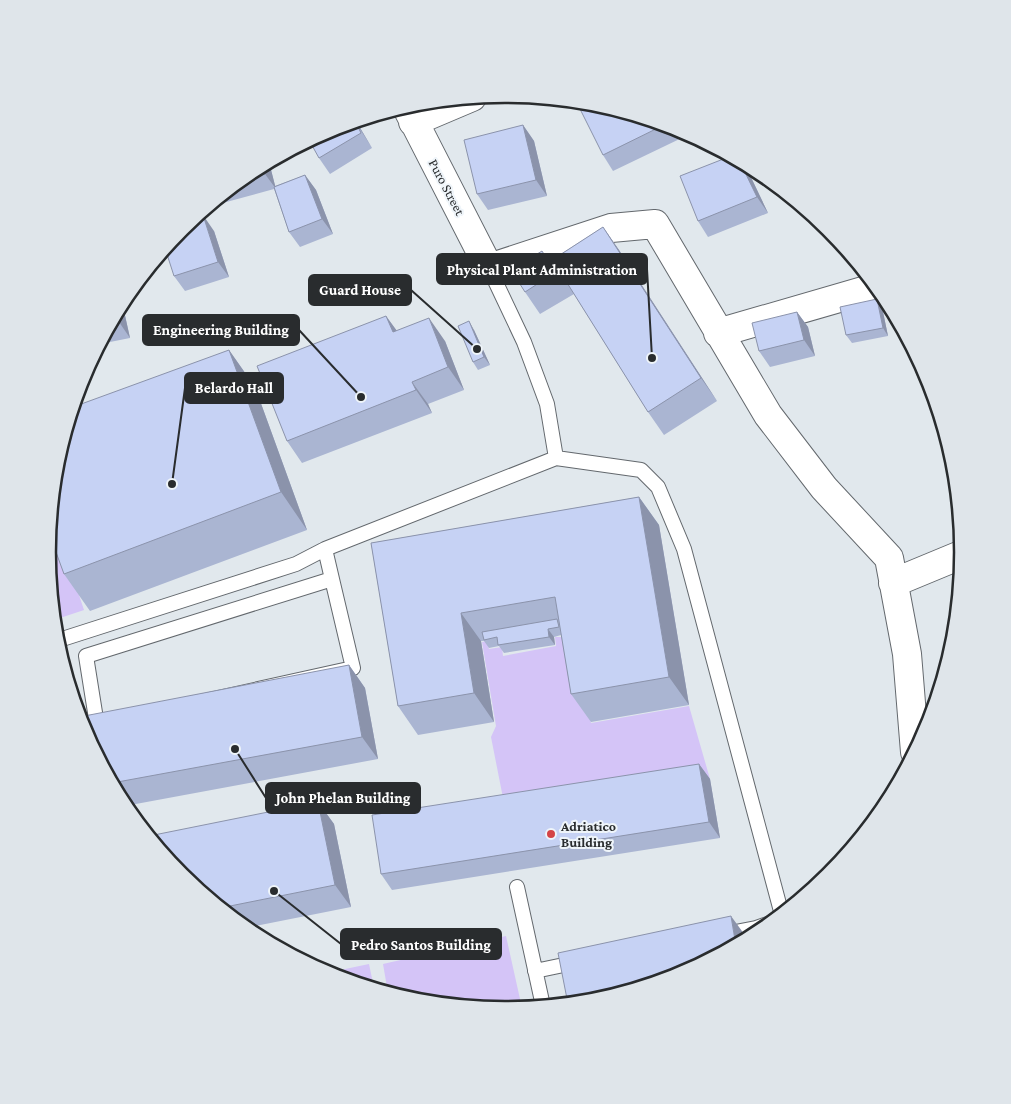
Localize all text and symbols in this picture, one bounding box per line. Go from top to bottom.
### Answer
street label: Puro Street [426,156,469,218]
callout: Physical Plant Administration [437,254,647,284]
text: Physical Plant Administration [447,262,638,278]
callout: Guard House [309,275,411,305]
text: Guard House [319,282,401,298]
callout: Engineering Building [143,315,299,345]
text: Engineering Building [153,322,289,338]
callout: Belardo Hall [185,373,283,403]
text: Belardo Hall [195,380,274,396]
callout: John Phelan Building [266,783,420,813]
text: John Phelan Building [274,790,411,806]
place label: Adriatico Building [560,818,616,850]
marker: Adriatico Building [545,828,557,840]
callout: Pedro Santos Building [341,929,501,959]
text: Pedro Santos Building [351,937,491,953]

